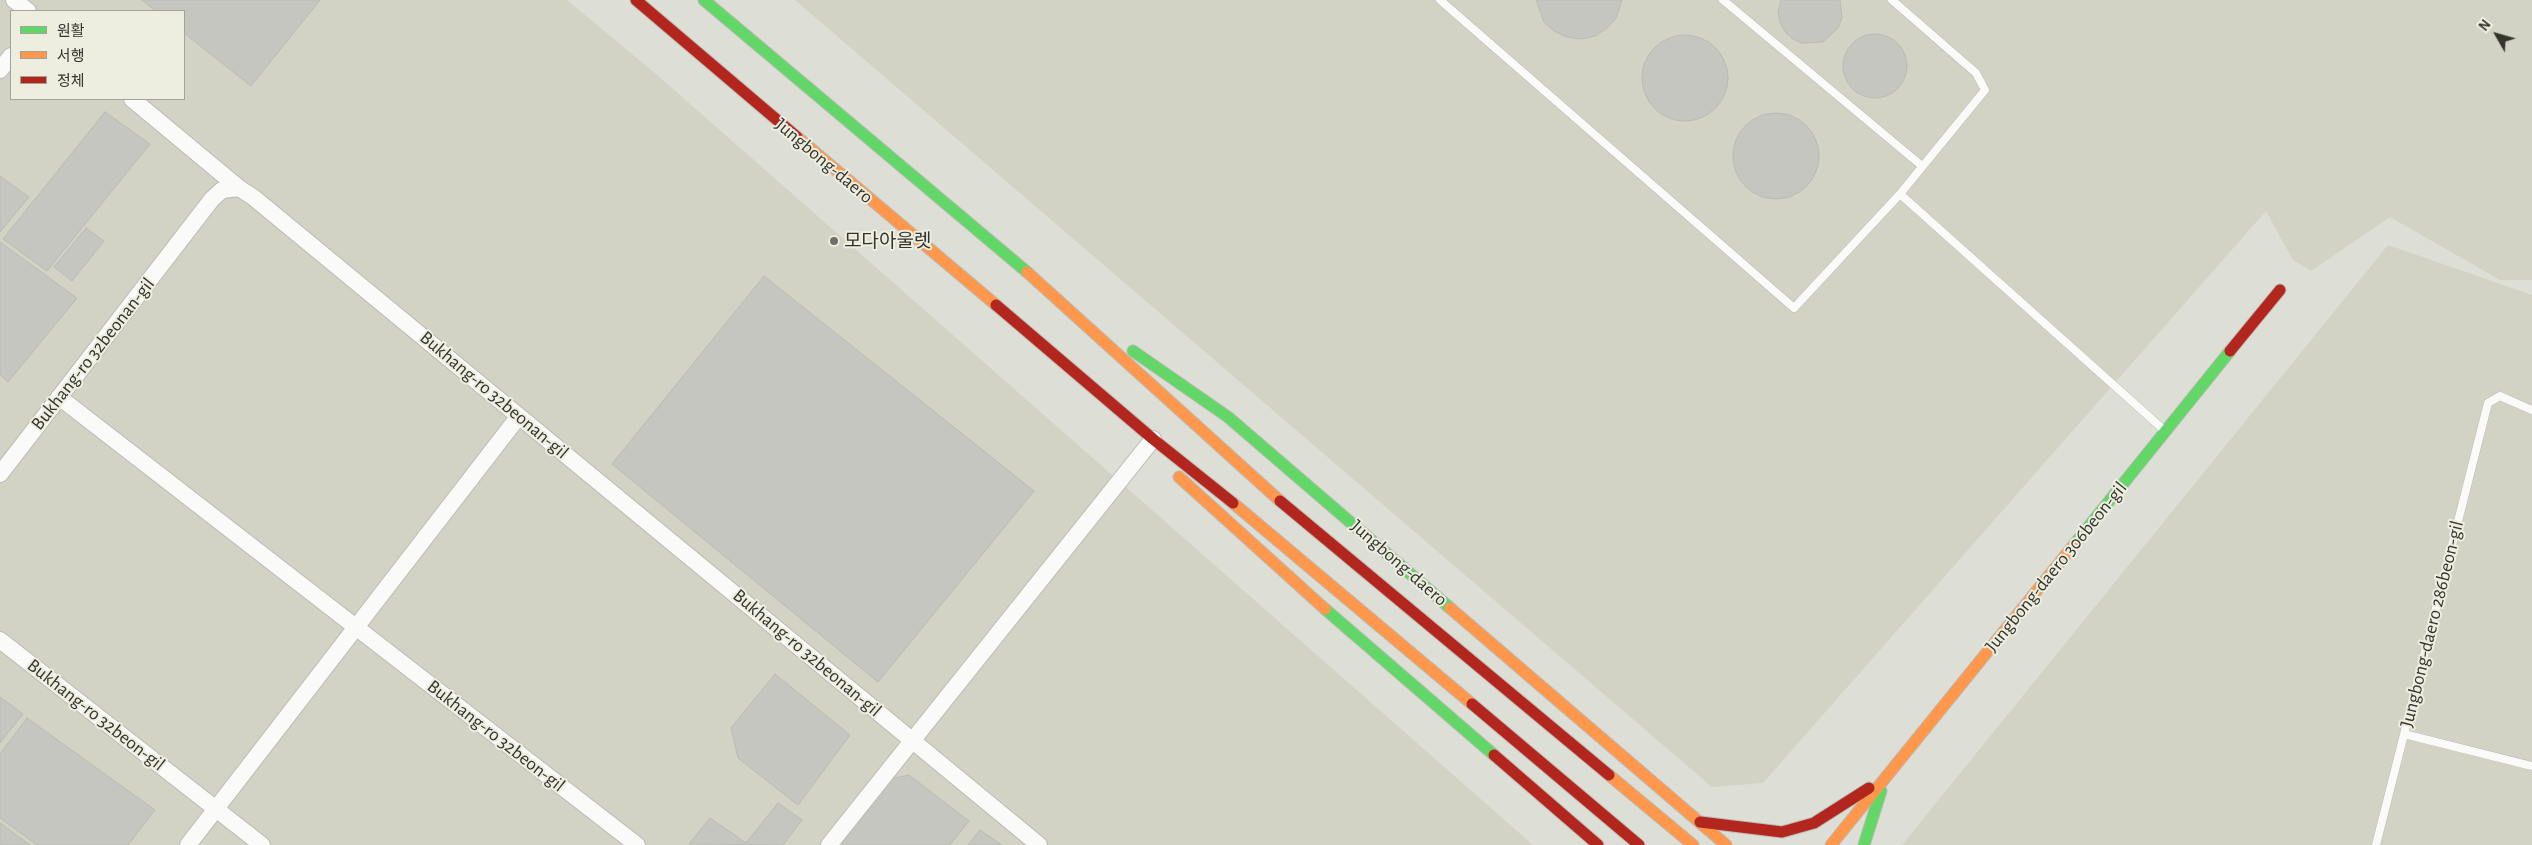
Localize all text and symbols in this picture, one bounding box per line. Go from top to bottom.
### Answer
legend [10,10,185,100]
north arrow [2472,10,2522,60]
text: N [2477,18,2494,34]
text: 원활 [57,24,85,39]
text: 서행 [57,49,85,64]
text: 정체 [57,74,85,89]
street label: Jungbong-daero [770,113,878,209]
place label: 모다아울렛 [844,230,931,252]
marker: 모다아울렛 [828,235,840,247]
street label: Bukhang-ro 32beonan-gil [26,273,160,435]
street label: Bukhang-ro 32beonan-gil [415,326,573,464]
street label: Jungbong-daero 306beon-gil [1980,477,2132,657]
street label: Jungbong-daero [1346,515,1452,611]
street label: Jungbong-daero 286beon-gil [2395,518,2469,730]
street label: Bukhang-ro 32beonan-gil [728,584,886,722]
street label: Bukhang-ro 32beon-gil [22,654,170,776]
street label: Bukhang-ro 32beon-gil [422,675,570,797]

